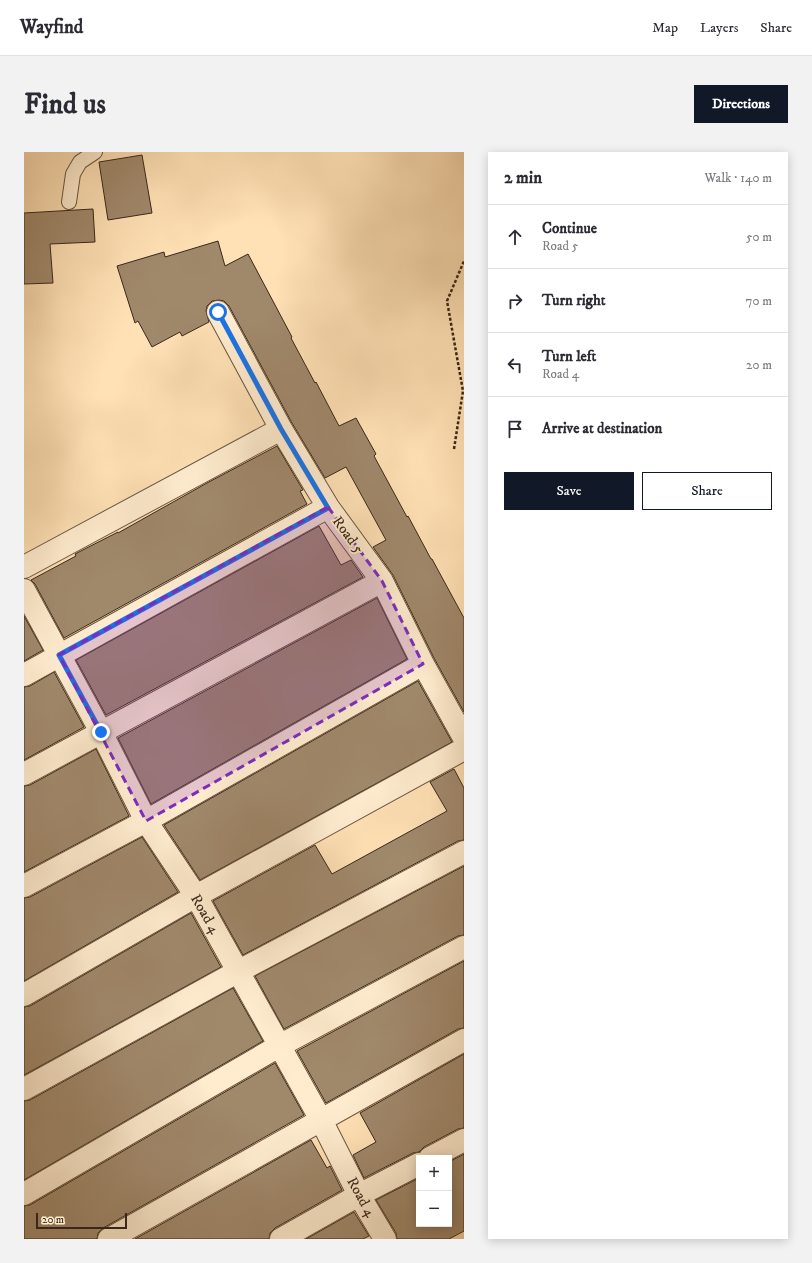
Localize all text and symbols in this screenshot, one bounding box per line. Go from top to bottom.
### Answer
text: Wayfind [20,16,83,39]
text: Map [652,19,678,37]
text: Layers [700,19,738,37]
text: Share [760,19,792,37]
button: Directions [694,85,788,123]
text: Find us [24,87,106,122]
text: 2 min [504,167,542,189]
text: Walk · 140 m [704,170,772,186]
text: Continue [542,219,597,238]
icon: ahead [504,226,526,248]
text: 50 m [746,229,772,245]
text: Road 5 [542,238,578,254]
icon: right [504,290,526,312]
text: Turn right [542,291,605,310]
text: 70 m [746,293,772,309]
route start [209,303,227,321]
text: Turn left [542,347,596,366]
icon: left [504,354,526,376]
text: 20 m [746,357,772,373]
text: Road 4 [542,366,579,382]
icon: arrive [504,418,526,440]
text: Arrive at destination [542,419,662,438]
button: Save [504,472,634,510]
button: Share [642,472,772,510]
street label: Road 5 [328,513,368,558]
route end [92,723,110,741]
street label: Road 4 [186,891,224,938]
map controls [416,1155,452,1227]
button: + [416,1155,452,1191]
street label: Road 4 [342,1174,380,1221]
button: − [416,1191,452,1227]
scale bar [36,1211,127,1230]
text: 20 m [42,1213,64,1227]

